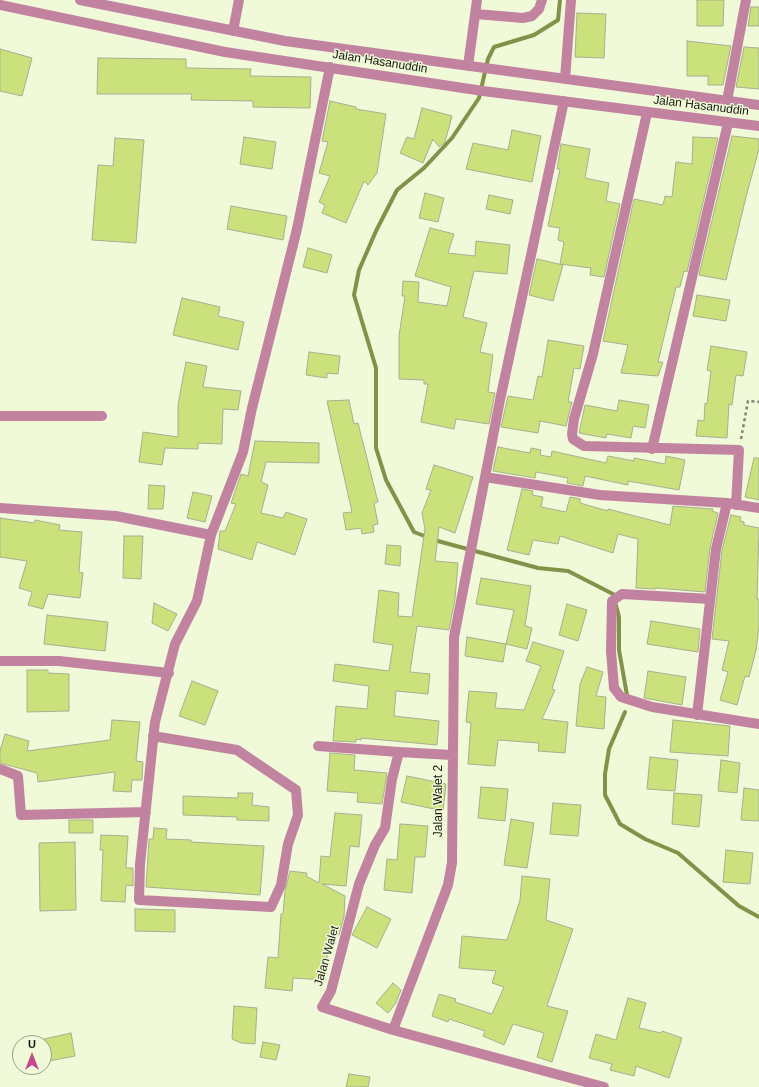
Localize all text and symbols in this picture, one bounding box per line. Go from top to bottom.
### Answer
street label: Jalan Hasanuddin [331,47,429,77]
street label: Jalan Hasanuddin [652,93,750,119]
street label: Jalan Walet 2 [432,765,446,837]
street label: Jalan Walet [311,924,343,988]
north arrow [12,1035,52,1075]
text: U [28,1038,36,1050]

